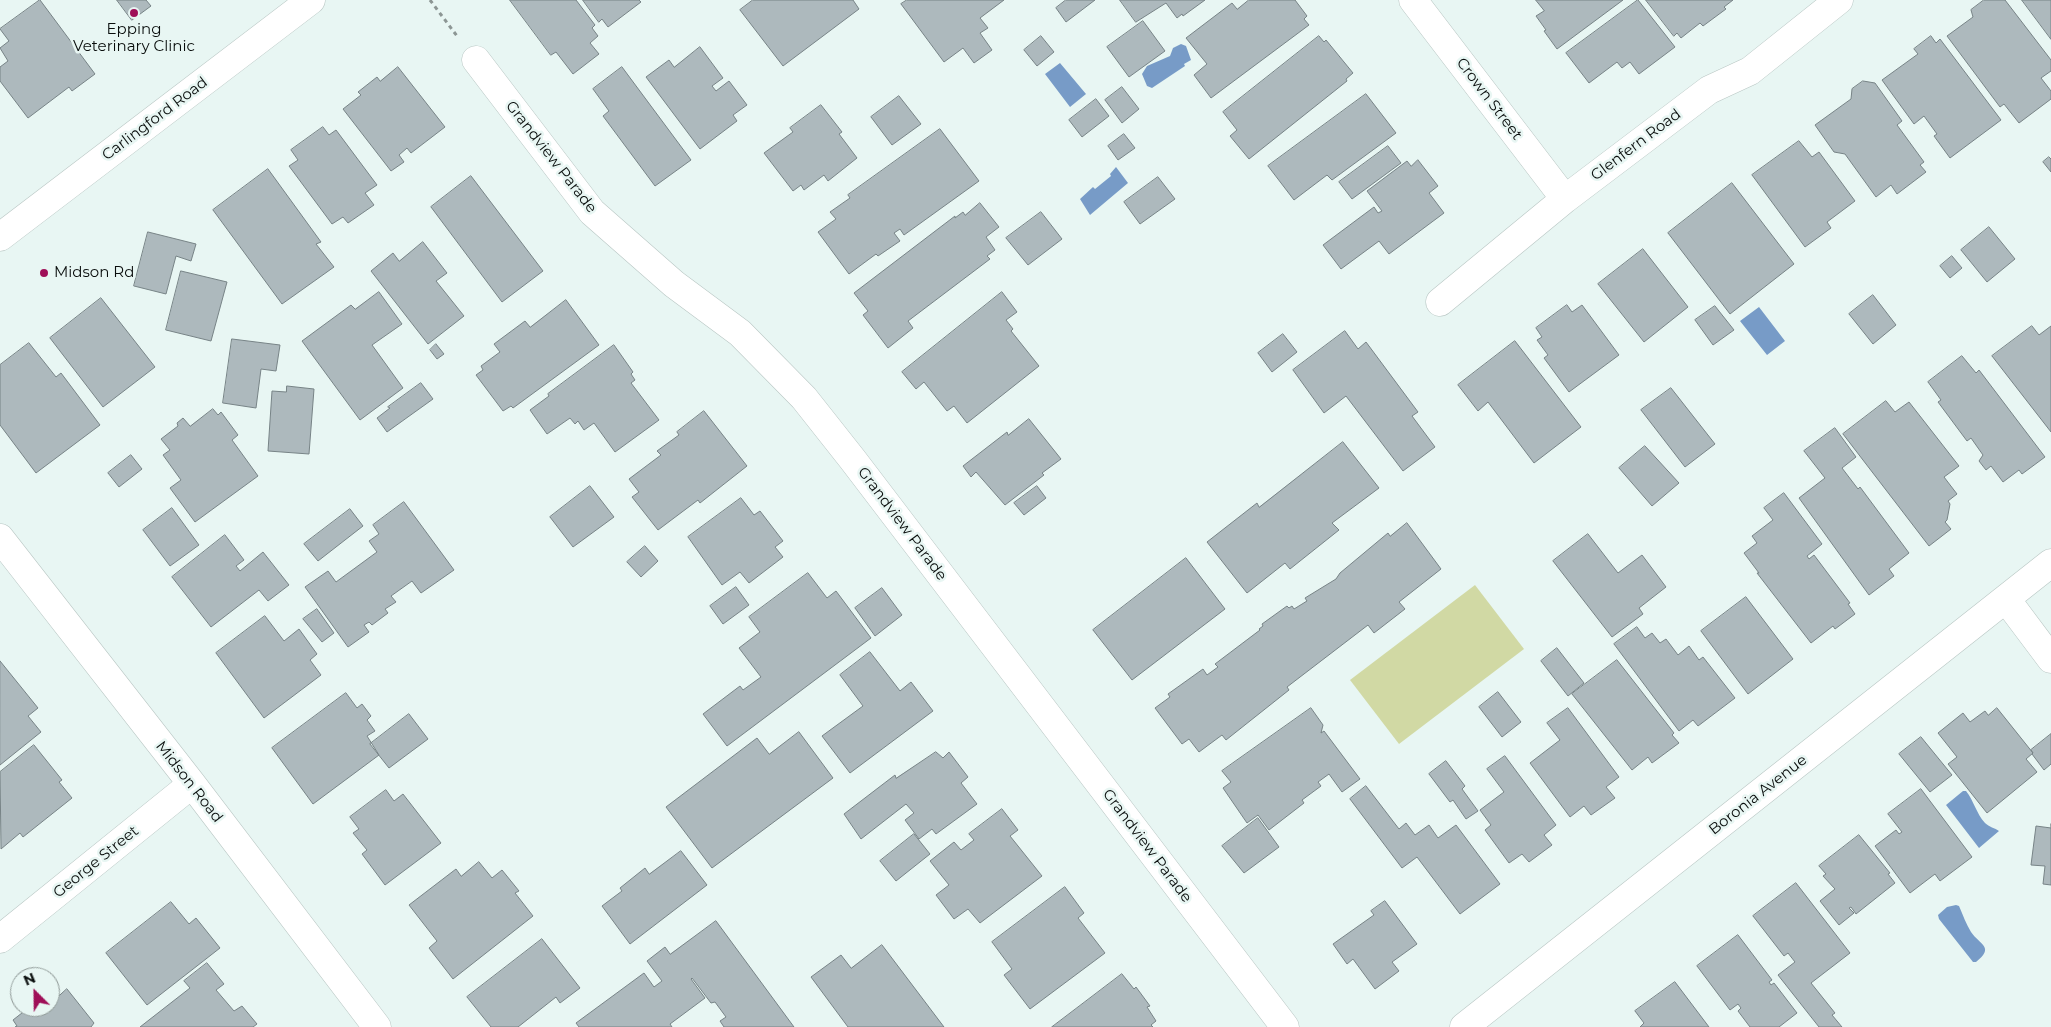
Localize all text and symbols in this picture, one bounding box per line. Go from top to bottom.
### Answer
marker: Epping Veterinary Clinic [128,7,140,19]
place label: Epping Veterinary Clinic [73,21,195,56]
street label: Crown Street [1452,54,1526,144]
street label: Carlingford Road [99,74,211,164]
street label: Grandview Parade [502,97,600,217]
street label: Glenfern Road [1587,105,1685,185]
place label: Midson Rd [54,264,134,282]
marker: Midson Rd [38,267,50,279]
street label: Grandview Parade [854,464,950,584]
street label: Midson Road [152,738,226,826]
street label: Boronia Avenue [1705,751,1811,839]
street label: Grandview Parade [1099,786,1195,906]
street label: George Street [50,822,142,902]
north arrow [10,967,60,1017]
text: N [21,969,38,990]

